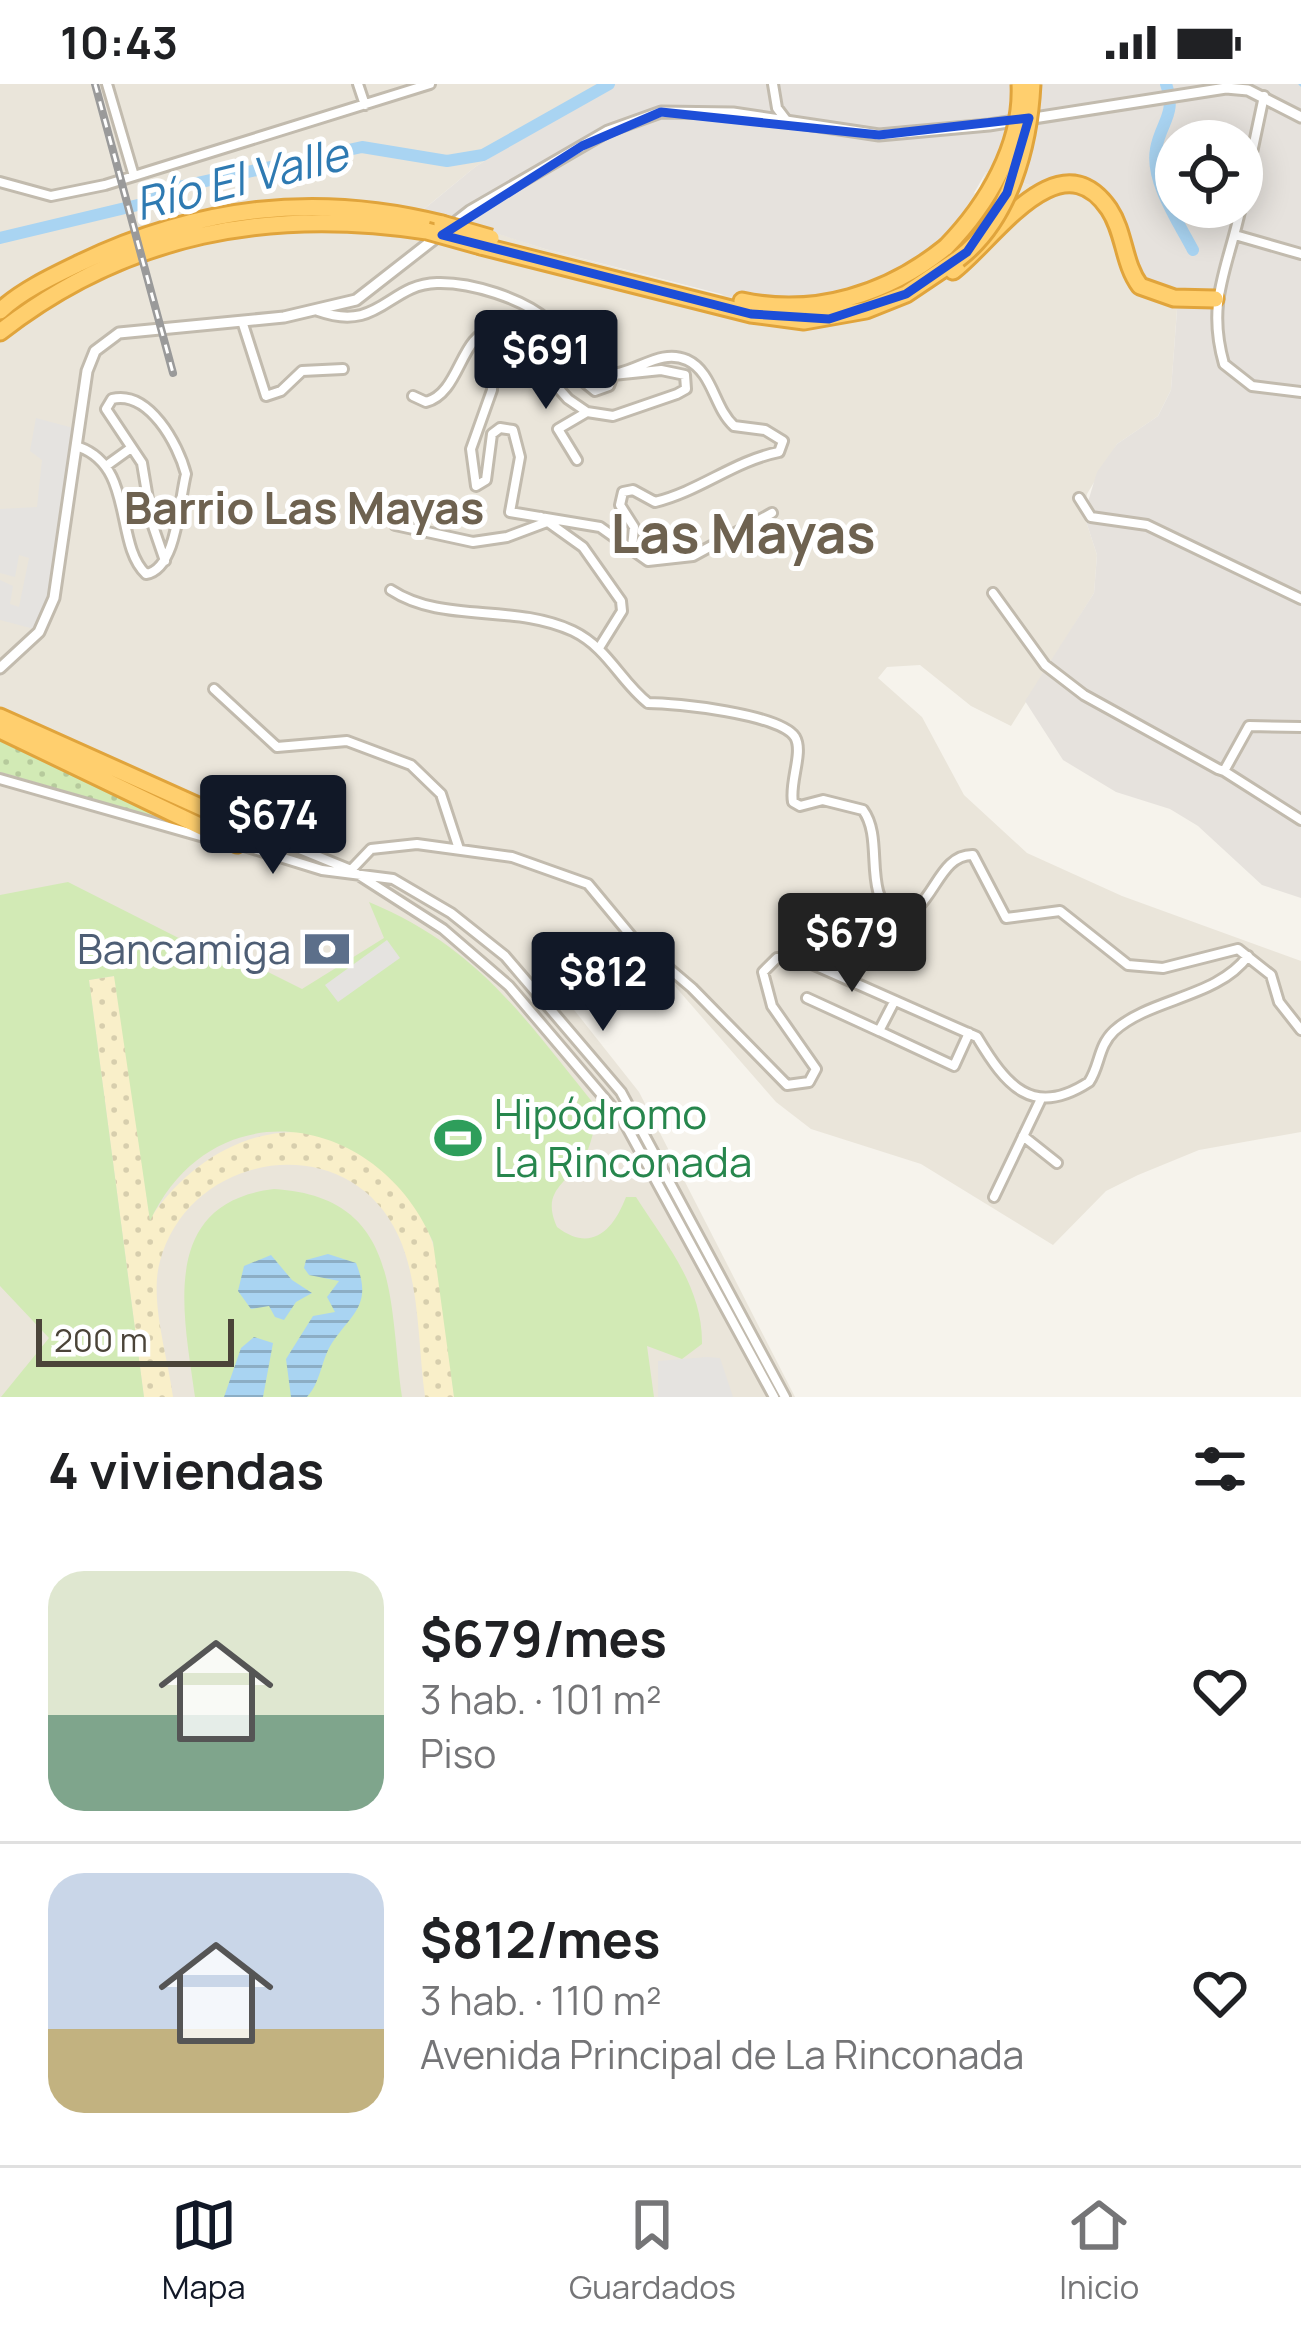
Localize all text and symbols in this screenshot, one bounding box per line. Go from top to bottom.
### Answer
text: 10:43 [60,11,178,73]
map controls [1155,120,1263,228]
button: locate [1155,120,1263,228]
water label: Río El Valle [128,121,356,234]
pin: $691 [475,310,617,412]
text: $691 [501,322,591,376]
district label: Barrio Las Mayas [124,476,484,538]
district label: Las Mayas [610,495,876,569]
pin: $674 [202,775,344,877]
text: $674 [227,787,319,841]
pin: $679 [781,893,923,995]
text: $679 [805,905,899,959]
place label: Bancamiga [77,919,291,977]
bank icon: Bancamiga [302,924,352,974]
pin: $812 [532,932,674,1034]
text: $812 [559,944,647,998]
place label: Hipódromo La Rinconada [494,1084,752,1190]
sports icon: Hipódromo La Rinconada [433,1113,483,1163]
scale bar [36,1313,234,1366]
text: 200 m [54,1317,148,1362]
text: 4 viviendas [48,1435,324,1504]
icon: filters [1187,1436,1253,1502]
text: $679/mes [420,1603,667,1672]
icon: home [144,1619,288,1763]
icon: heart [1187,1658,1253,1724]
text: 3 hab. · 101 m² [420,1672,662,1726]
text: Piso [420,1726,496,1780]
text: $812/mes [420,1904,660,1973]
icon: home [144,1921,288,2065]
icon: heart [1187,1960,1253,2026]
text: 3 hab. · 110 m² [420,1973,662,2027]
text: Avenida Principal de La Rinconada [420,2027,1024,2081]
tab: Mapa [162,2192,246,2309]
tab: Guardados [569,2192,736,2309]
tab: Inicio [1059,2192,1139,2309]

